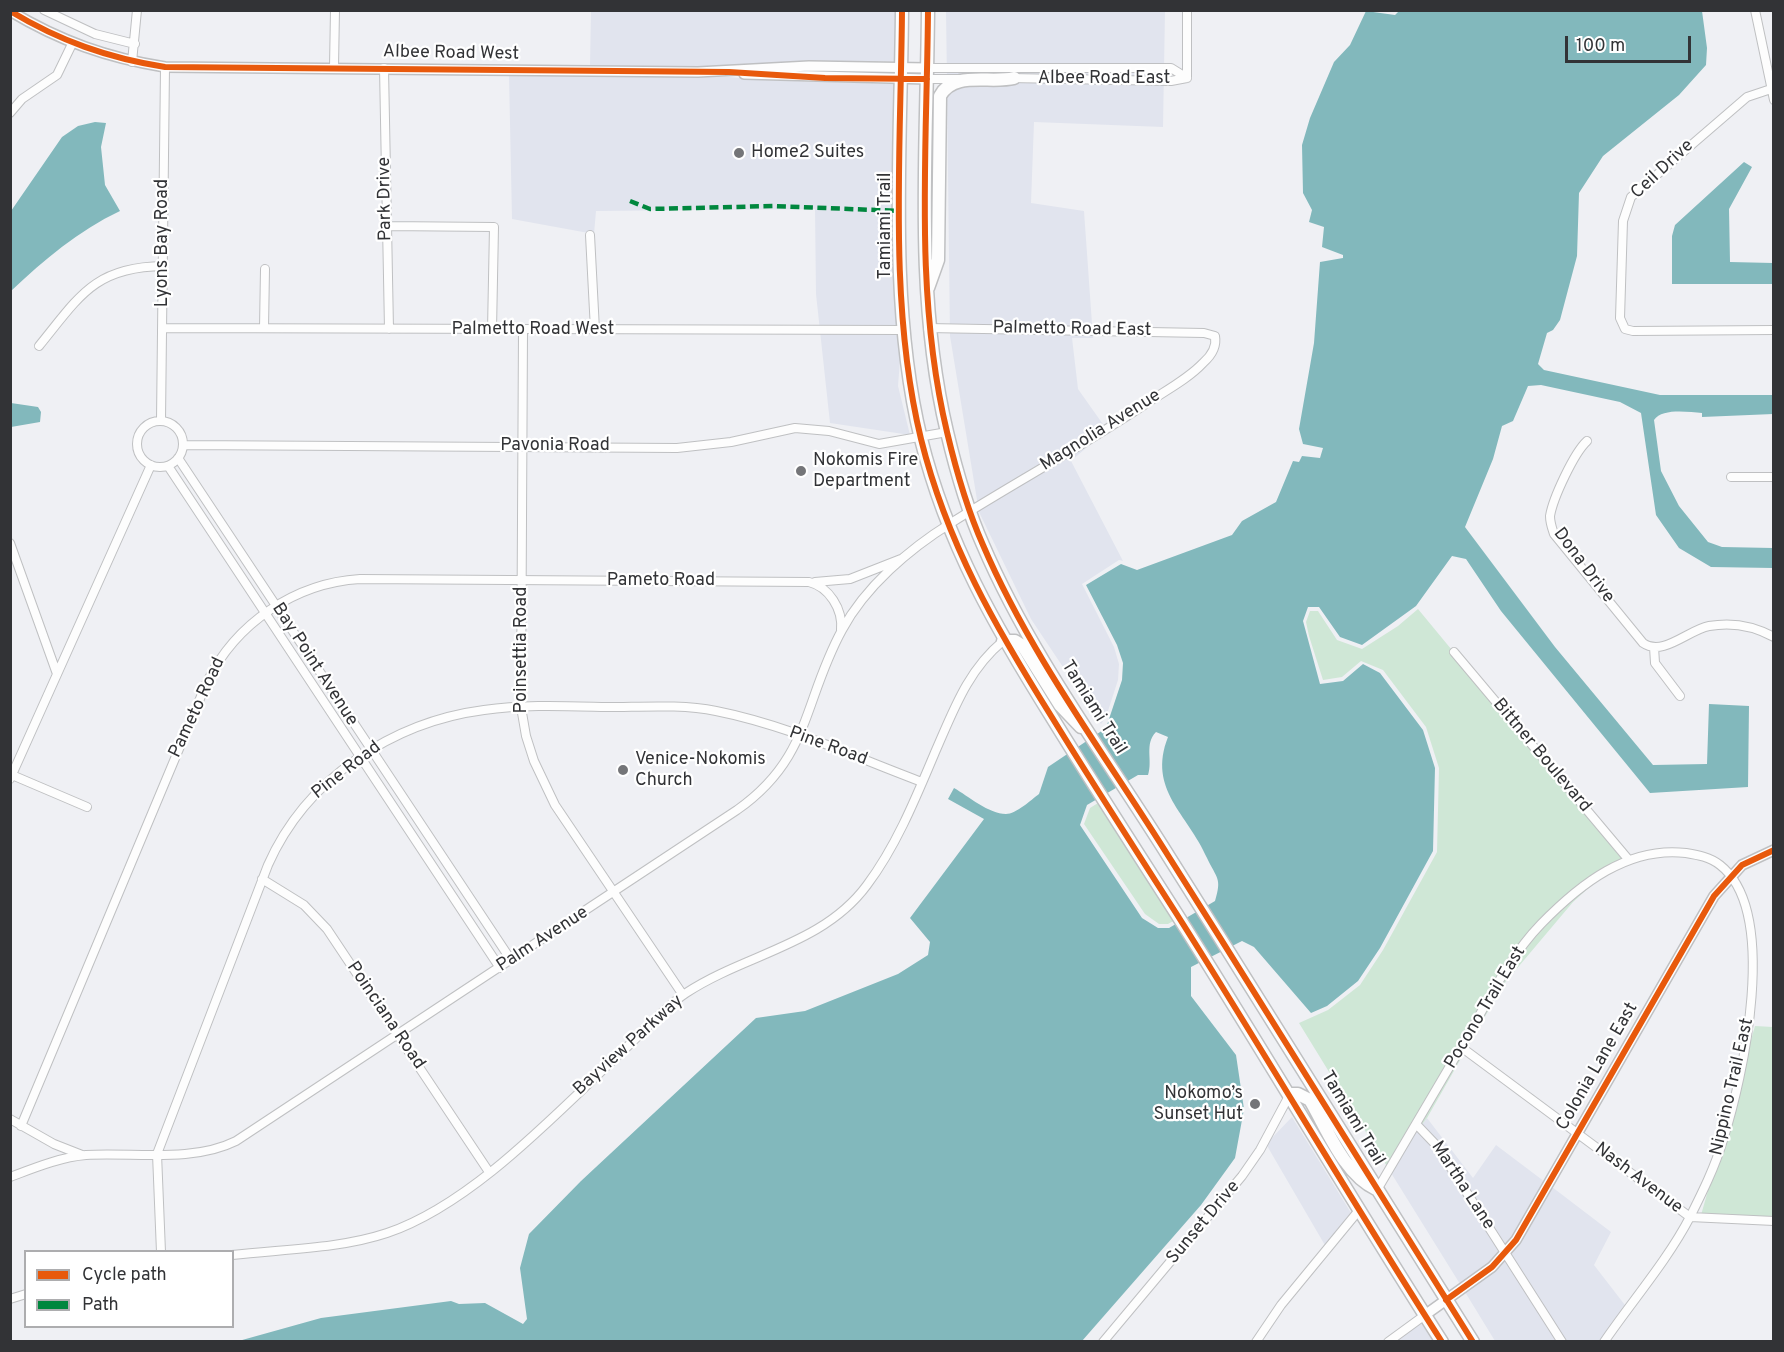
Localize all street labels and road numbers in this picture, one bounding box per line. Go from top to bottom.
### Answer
street label: Albee Road West [383,42,519,66]
street label: Albee Road East [1038,68,1170,90]
street label: Ceil Drive [1627,136,1699,204]
street label: Park Drive [374,157,398,241]
street label: Tamiami Trail [875,173,897,279]
street label: Lyons Bay Road [152,179,174,307]
street label: Palmetto Road East [992,318,1152,342]
street label: Palmetto Road West [452,319,614,341]
street label: Magnolia Avenue [1037,385,1165,477]
street label: Pavonia Road [500,435,610,457]
street label: Dona Drive [1548,524,1618,608]
street label: Pameto Road [607,570,715,592]
street label: Poinsettia Road [511,587,533,713]
street label: Bay Point Avenue [266,599,362,731]
street label: Pameto Road [165,654,231,762]
street label: Tamiami Trail [1056,657,1130,759]
street label: Bittner Boulevard [1487,695,1595,817]
street label: Pine Road [786,723,870,771]
street label: Pine Road [308,737,386,805]
street label: Palm Avenue [493,902,593,978]
street label: Pocono Trail East [1441,943,1531,1073]
street label: Poinciana Road [341,958,429,1074]
street label: Bayview Parkway [570,991,688,1101]
street label: Colonia Lane East [1553,999,1643,1135]
street label: Nippino Trail East [1707,1016,1759,1158]
street label: Tamiami Trail [1315,1068,1389,1170]
street label: Martha Lane [1425,1138,1499,1234]
street label: Nash Avenue [1590,1139,1686,1219]
street label: Sunset Drive [1163,1177,1245,1269]

